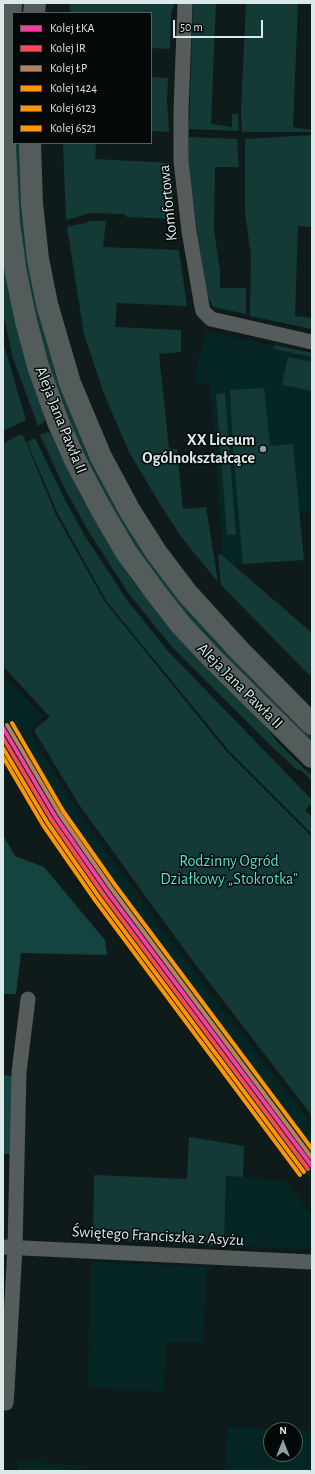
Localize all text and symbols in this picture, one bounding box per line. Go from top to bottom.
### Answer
legend [12,12,152,144]
scale bar [175,12,265,38]
text: 50 m [180,21,203,33]
text: Kolej ŁKA [50,22,94,34]
text: Kolej IR [50,42,86,54]
text: Kolej ŁP [50,62,87,74]
text: Kolej 1424 [50,82,97,94]
text: Kolej 6123 [50,102,96,114]
text: Kolej 6521 [50,122,96,134]
street label: Komfortowa [154,164,182,242]
street label: Aleja Jana Pawła II [31,364,91,476]
place label: XX Liceum Ogólnokształcące [142,430,255,468]
marker: XX Liceum Ogólnokształcące [258,444,268,454]
street label: Aleja Jana Pawła II [193,639,287,733]
park label: Rodzinny Ogród Działkowy „Stokrotka” [160,851,298,889]
street label: Świętego Franciszka z Asyżu [72,1222,244,1250]
north arrow [263,1422,303,1462]
text: N [279,1425,287,1436]

